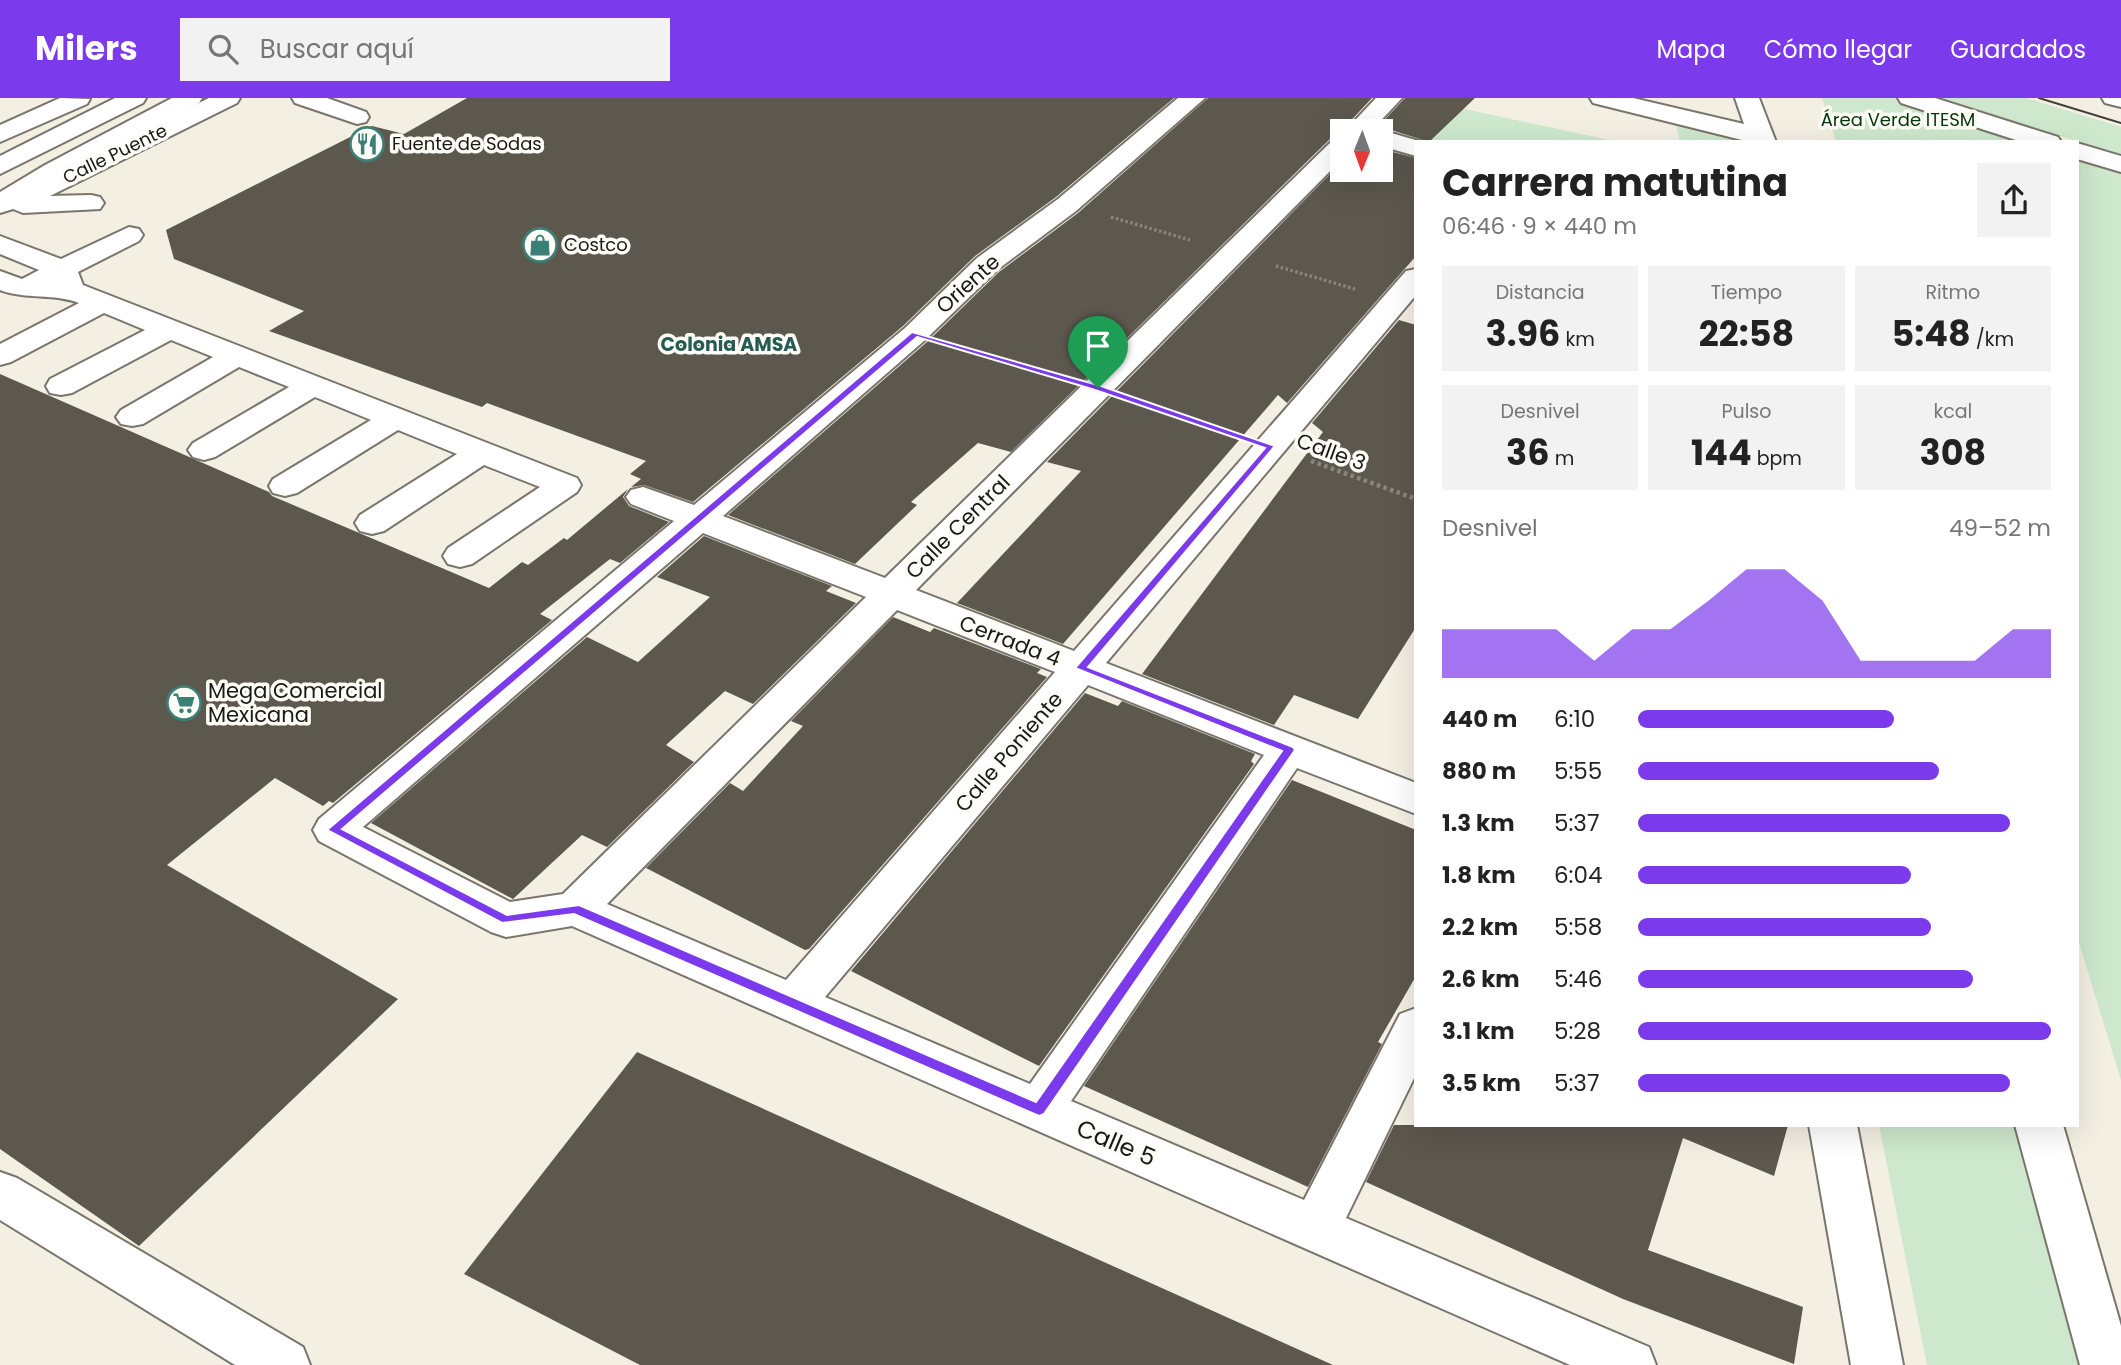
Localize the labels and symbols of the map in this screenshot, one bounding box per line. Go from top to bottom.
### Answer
park label: Área Verde ITESM [1821,107,1975,132]
street label: Calle Puente [58,117,171,190]
north arrow [1330,119,1393,182]
restaurant icon: Fuente de Sodas [348,125,386,163]
place label: Fuente de Sodas [392,131,542,156]
shop icon: Costco [521,226,559,264]
place label: Costco [564,232,628,257]
street label: Oriente [929,247,1006,320]
pin [1068,316,1128,388]
district label: Colonia AMSA [661,331,797,358]
street label: Calle 3 [1293,426,1370,477]
street label: Calle Central [899,468,1016,585]
street label: Cerrada 4 [955,608,1065,673]
place label: Mega Comercial Mexicana [208,676,383,729]
supermarket icon: Mega Comercial Mexicana [165,684,203,722]
street label: Calle Poniente [948,685,1069,818]
street label: Calle 5 [1072,1111,1161,1174]

